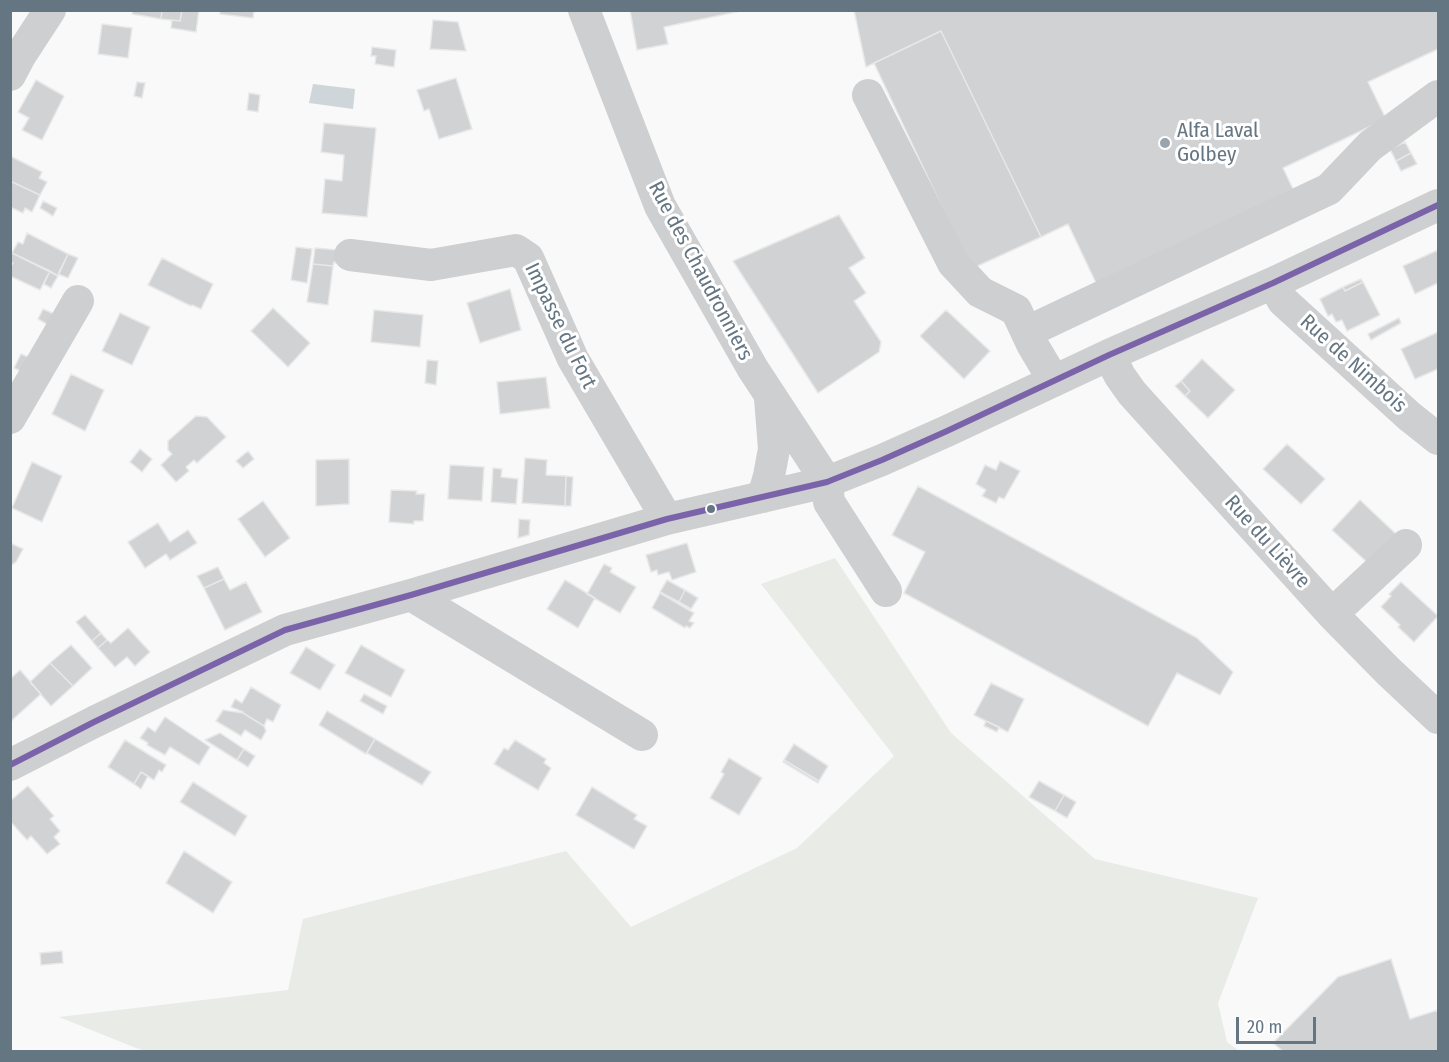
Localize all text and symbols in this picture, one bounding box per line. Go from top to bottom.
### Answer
place label: Alfa Laval Golbey [1177,118,1259,168]
marker: Alfa Laval Golbey [1158,136,1172,150]
street label: Rue des Chaudronniers [642,177,758,365]
street label: Impasse du Fort [519,259,601,393]
street label: Rue de Nimbois [1294,309,1412,419]
street label: Rue du Lièvre [1219,490,1315,594]
unlabelled marker [705,503,717,515]
scale bar [1239,1005,1318,1043]
text: 20 m [1247,1016,1282,1038]

